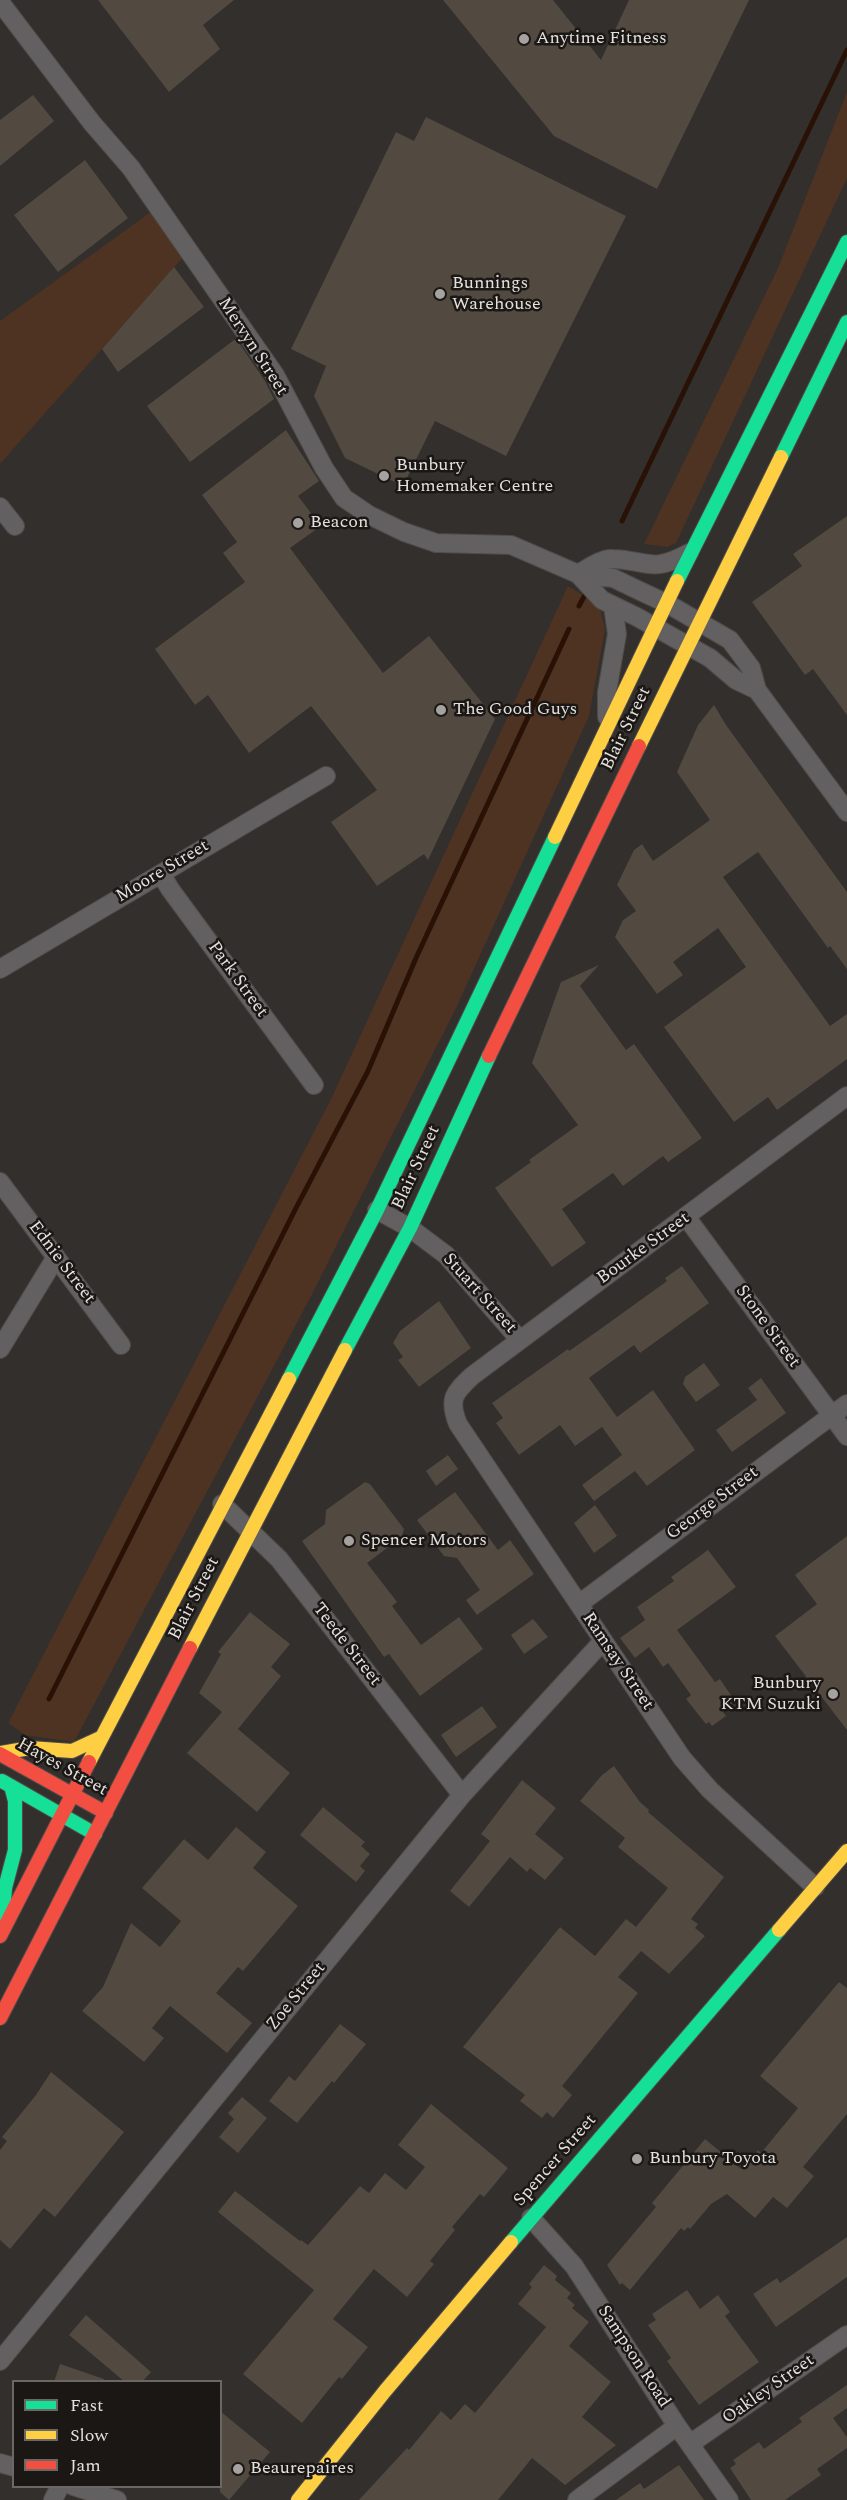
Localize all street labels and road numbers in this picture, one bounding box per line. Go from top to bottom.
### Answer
street label: Mervyn Street [212,294,292,400]
street label: Blair Street [598,684,656,774]
street label: Moore Street [113,836,213,908]
street label: Park Street [202,938,272,1022]
street label: Blair Street [388,1123,446,1213]
street label: Bourke Street [594,1208,694,1290]
street label: Ednie Street [23,1217,99,1309]
street label: Stuart Street [437,1250,521,1338]
street label: Stone Street [730,1282,804,1372]
street label: George Street [663,1462,763,1546]
street label: Blair Street [165,1554,225,1644]
street label: Teede Street [307,1599,385,1691]
street label: Ramsay Street [576,1609,658,1715]
street label: Hayes Street [13,1734,111,1802]
street label: Zoe Street [263,1959,331,2035]
street label: Spencer Street [510,2110,602,2212]
street label: Sampson Road [592,2302,674,2412]
street label: Oakley Street [719,2350,819,2430]

